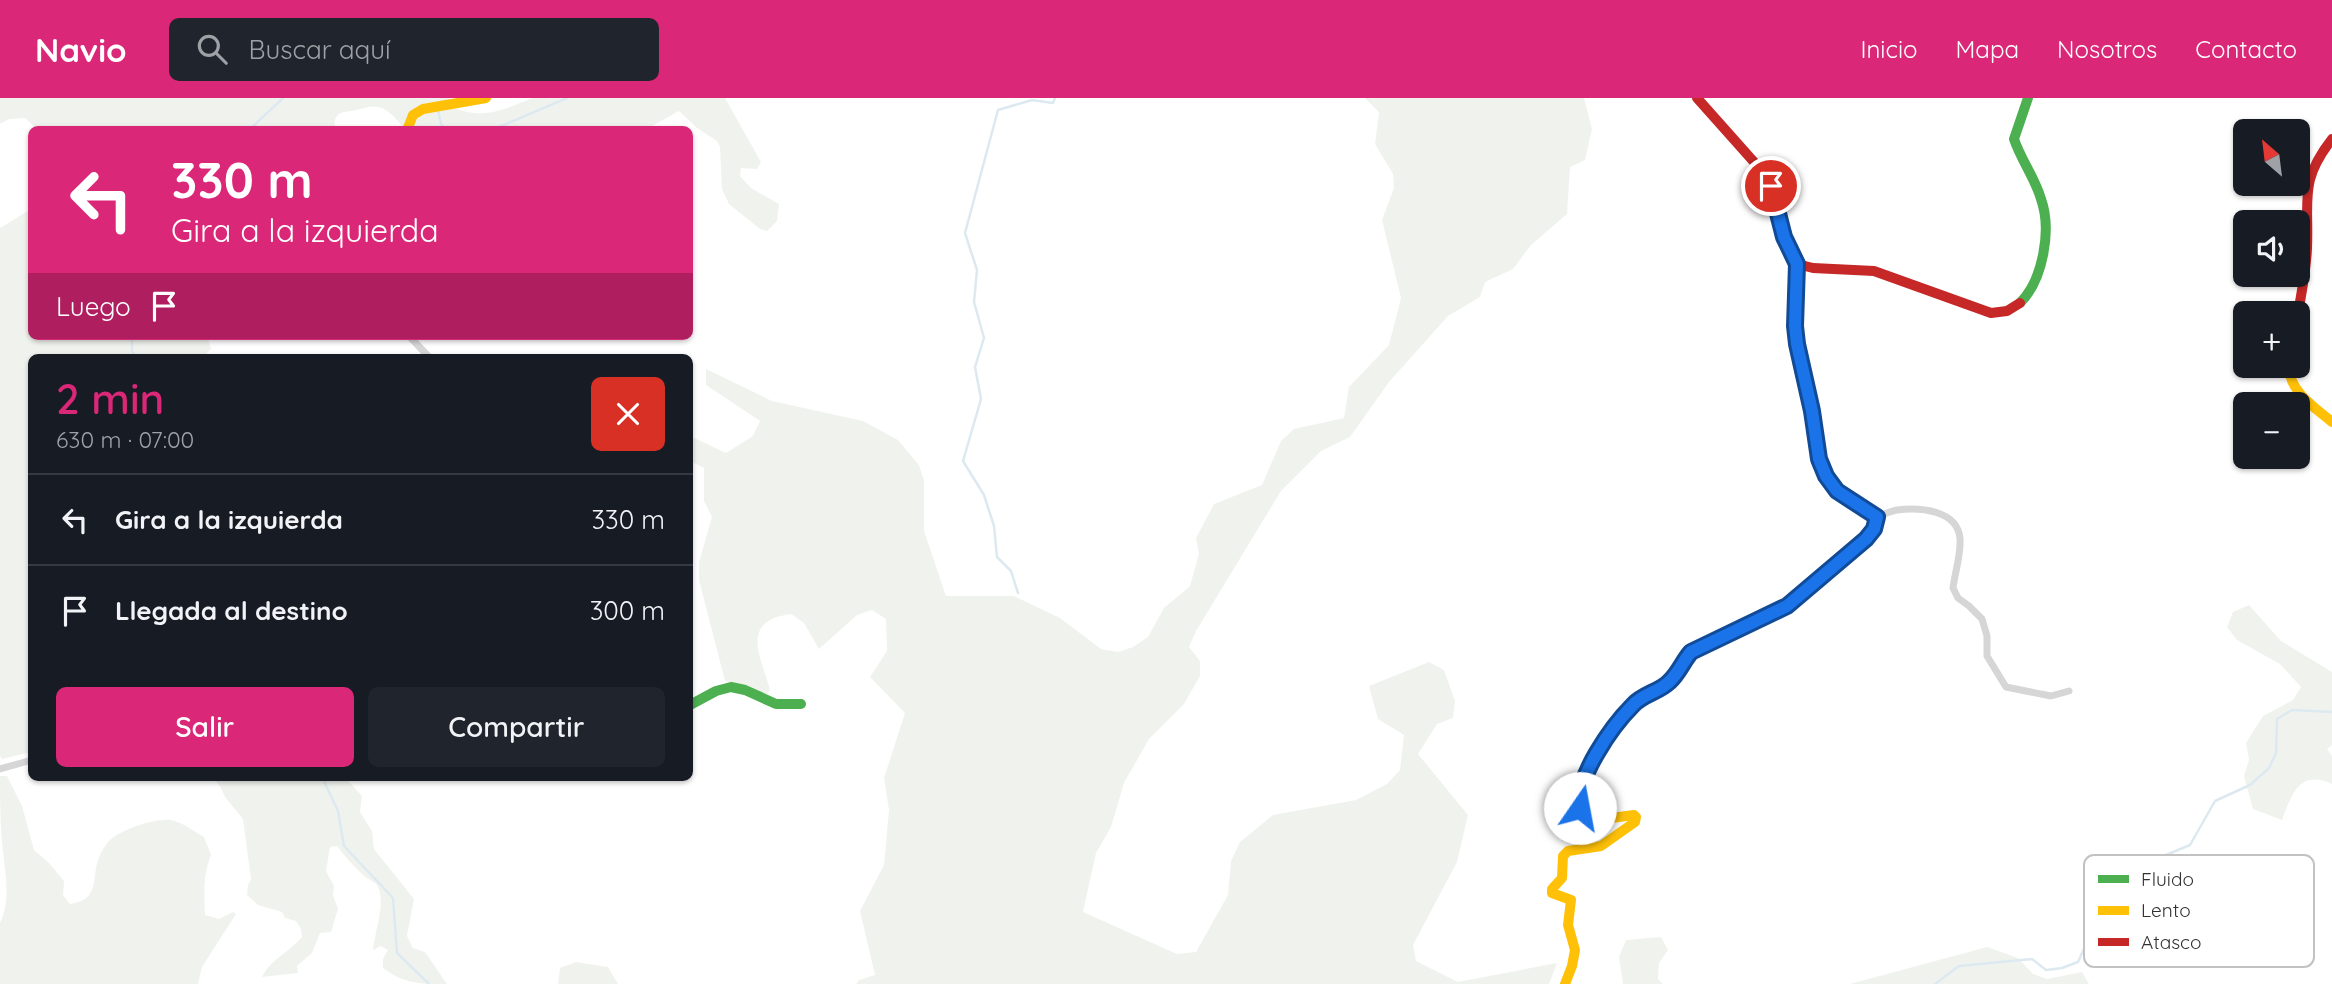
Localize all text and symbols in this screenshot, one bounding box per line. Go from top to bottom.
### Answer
search box [169,18,659,81]
text: Navio [35,29,127,70]
icon: search [193,30,231,68]
text: Buscar aquí [249,33,391,66]
text: Inicio [1860,34,1918,64]
text: Mapa [1956,34,2019,64]
text: Nosotros [2057,34,2157,64]
text: Contacto [2195,34,2297,64]
north arrow [2233,119,2310,196]
map controls [2233,119,2310,469]
text: 330 m [171,149,313,210]
icon: left [56,154,147,245]
pin [1741,156,1801,216]
icon: arrive [1752,167,1790,205]
text: Gira a la izquierda [171,210,439,250]
button: sound [2233,210,2310,287]
icon: arrive [145,287,183,325]
text: Luego [56,290,131,323]
button: + [2233,301,2310,378]
text: 2 min [56,372,164,425]
button: close [591,377,665,451]
button: − [2233,392,2310,469]
text: 630 m · 07:00 [56,425,194,454]
icon: left [56,501,94,539]
text: Gira a la izquierda [115,503,343,536]
text: 330 m [591,503,665,536]
icon: arrive [56,592,94,630]
text: Llegada al destino [115,594,348,627]
text: 300 m [590,594,665,627]
button: Salir [56,687,354,767]
button: Compartir [368,687,665,767]
position arrow [1543,771,1617,845]
legend [2084,855,2314,967]
text: Fluido [2141,867,2194,891]
text: Lento [2141,898,2191,922]
text: Atasco [2141,930,2201,954]

